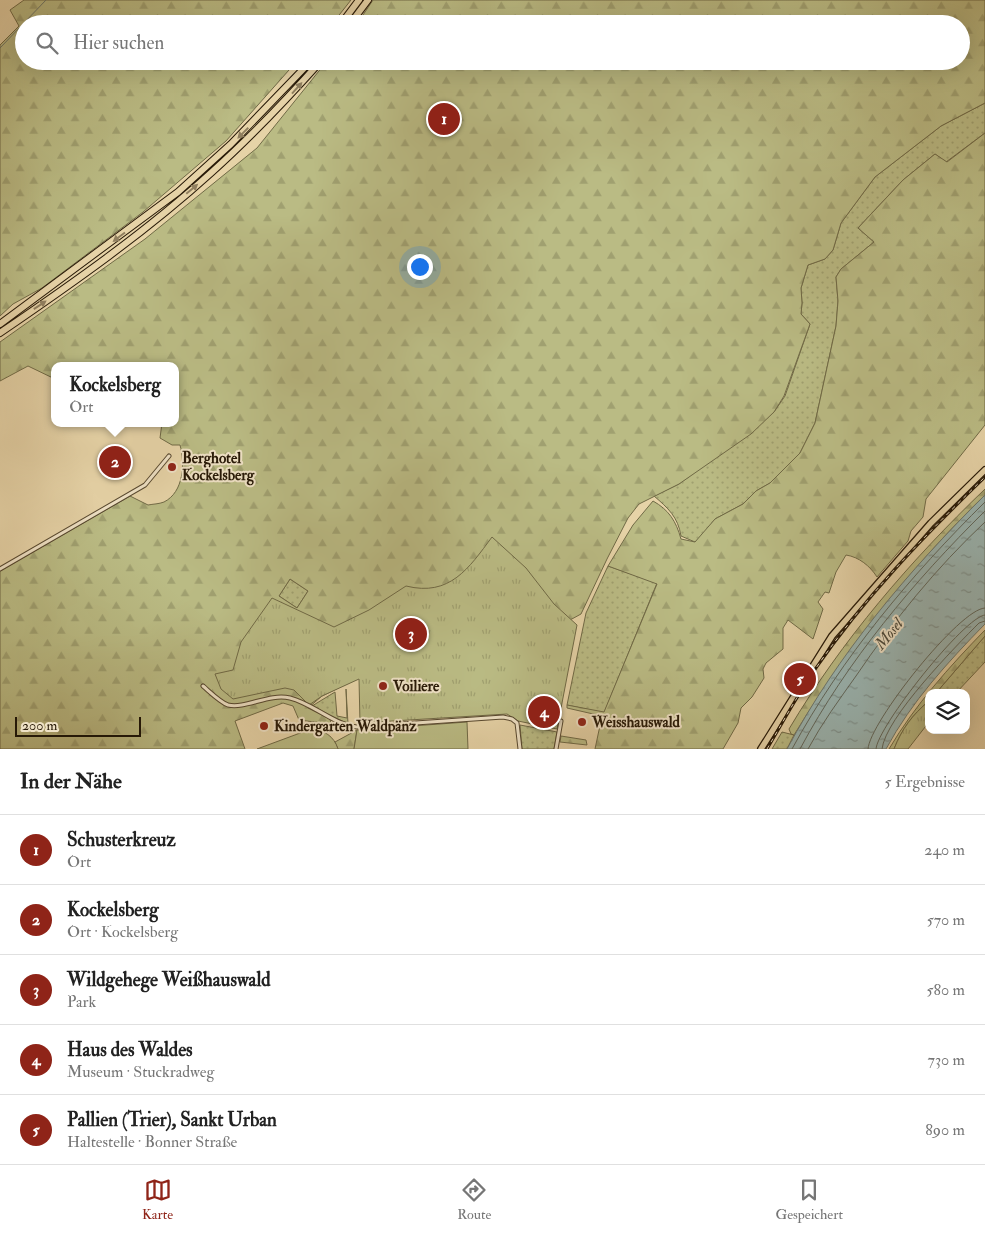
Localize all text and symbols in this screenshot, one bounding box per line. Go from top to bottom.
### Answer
search box [15,15,970,70]
icon: search [33,29,61,57]
text: Hier suchen [73,31,164,55]
one-way arrow [291,82,303,94]
pin: 1 [428,100,460,138]
one-way arrow [237,126,249,138]
one-way arrow [186,183,198,195]
one-way arrow [112,232,126,242]
your location [407,254,433,280]
one-way arrow [34,300,47,310]
popup [51,362,179,427]
text: Kockelsberg [69,373,161,397]
text: Ort [69,397,93,417]
pin: 2 [99,443,131,481]
place label: Berghotel Kockelsberg [182,449,255,486]
marker: Berghotel Kockelsberg [166,461,178,473]
water label: Mosel [870,613,908,654]
pin: 3 [395,615,427,653]
pin: 5 [784,660,816,698]
place label: Voiliere [392,677,440,696]
marker: Voiliere [377,680,389,692]
map controls [925,689,970,734]
button: layers [925,689,970,734]
pin: 4 [528,693,560,731]
place label: Weisshauswald [591,713,681,732]
scale bar [15,714,141,737]
marker: Weisshauswald [576,716,588,728]
text: 200 m [22,717,57,734]
place label: Kindergarten Waldpänz [274,717,417,737]
marker: Kindergarten Waldpänz [258,720,270,732]
text: In der Nähe [20,768,122,795]
text: 5 Ergebnisse [885,772,965,792]
text: Schusterkreuz [67,828,176,852]
text: 1 [33,840,39,860]
text: 240 m [924,840,965,860]
text: Ort [67,852,91,872]
text: Kockelsberg [67,898,159,922]
text: 2 [32,910,40,930]
text: 570 m [927,910,965,930]
text: Ort · Kockelsberg [67,922,178,942]
text: Wildgehege Weißhauswald [67,968,271,992]
text: 3 [33,980,39,1000]
text: 580 m [926,980,965,1000]
text: Park [67,992,96,1012]
text: Haus des Waldes [67,1038,193,1062]
text: 4 [32,1050,40,1070]
text: 730 m [928,1050,965,1070]
text: Museum · Stuckradweg [67,1062,214,1082]
text: Pallien (Trier), Sankt Urban [67,1108,277,1132]
text: 5 [32,1120,40,1140]
text: 890 m [925,1120,965,1140]
text: Haltestelle · Bonner Straße [67,1132,237,1152]
tab: Karte [142,1176,173,1223]
tab: Route [457,1176,491,1223]
tab: Gespeichert [775,1176,843,1223]

